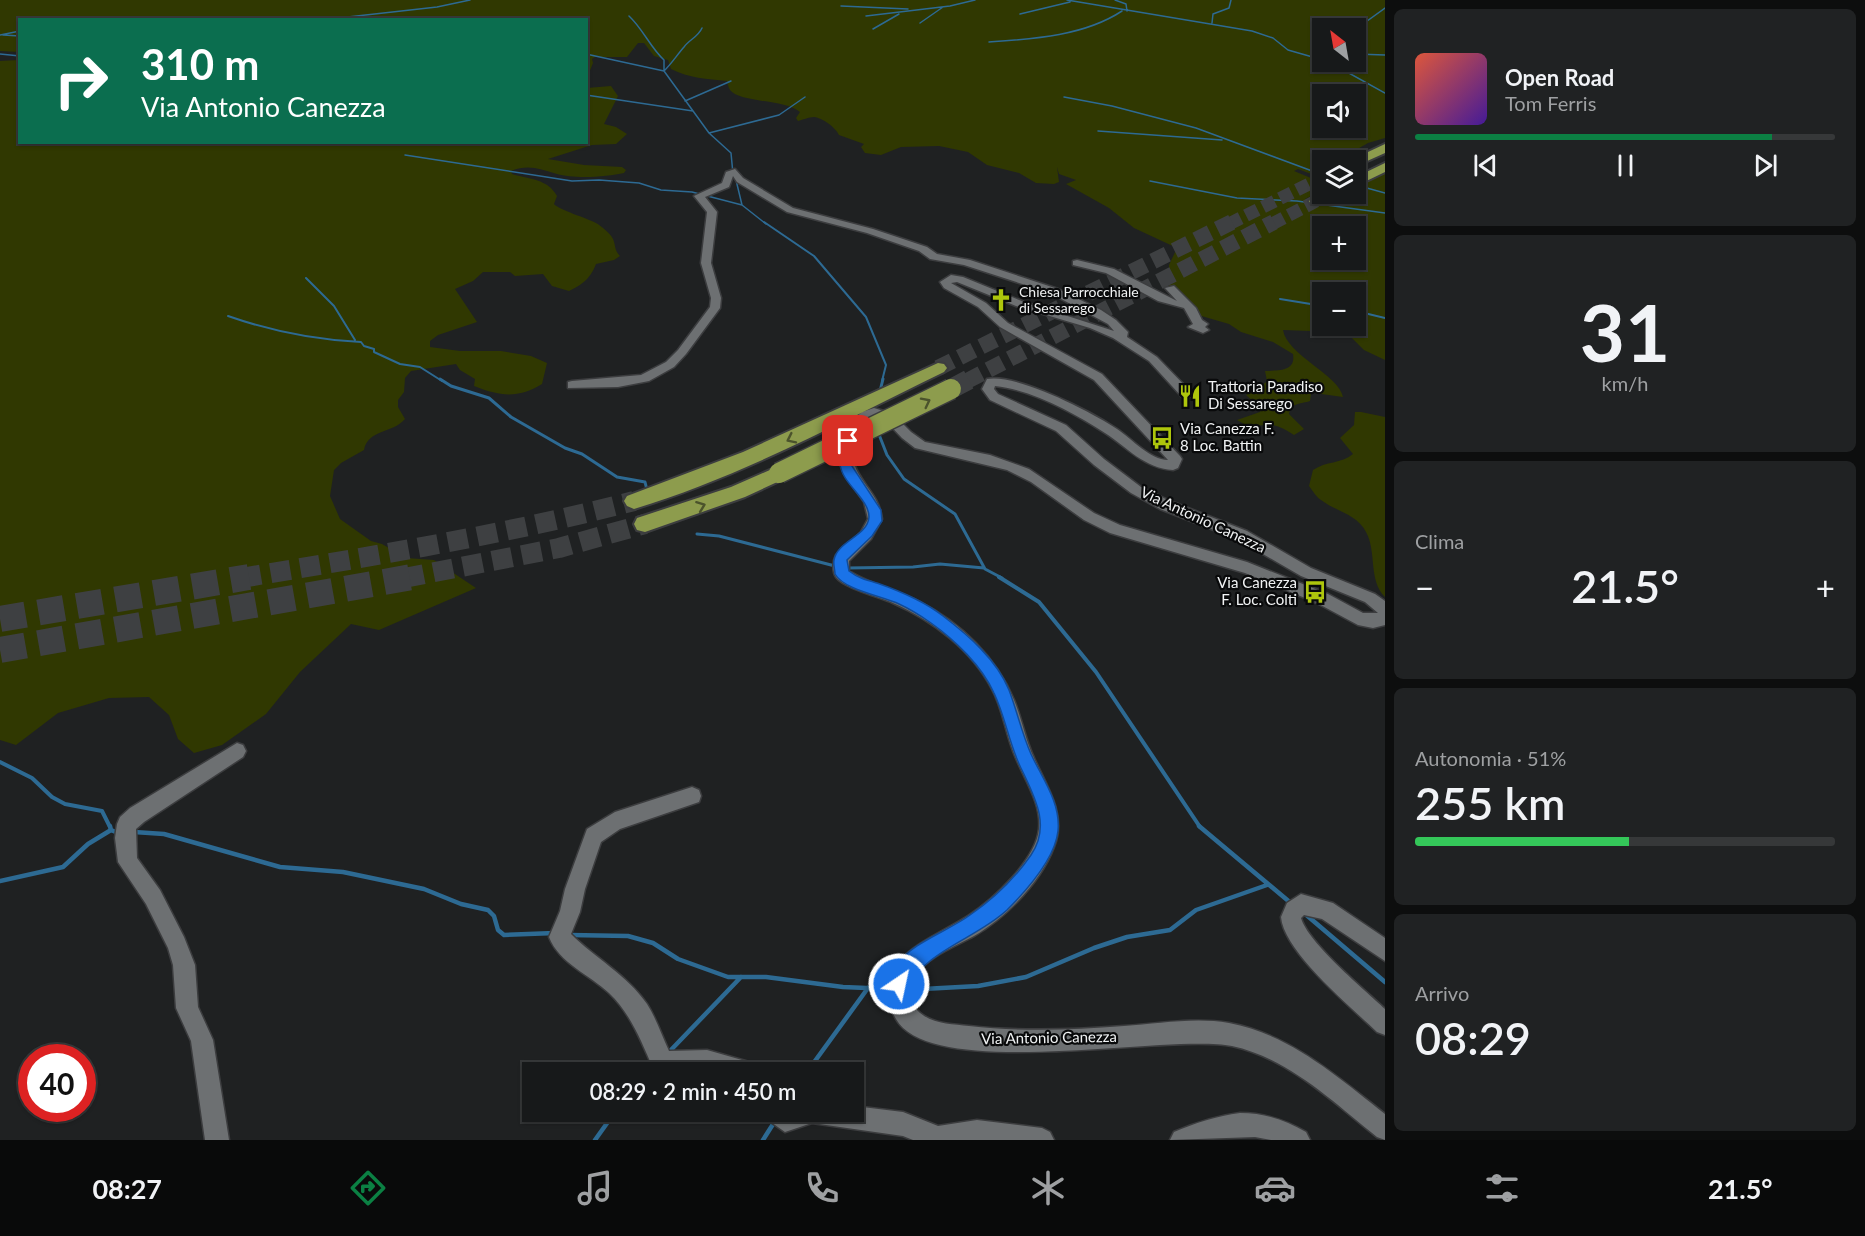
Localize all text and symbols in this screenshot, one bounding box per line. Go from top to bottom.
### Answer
north arrow [1312,18,1366,72]
map controls [1312,18,1366,336]
text: 310 m [141,39,259,89]
icon: right [42,42,120,120]
text: Open Road [1505,64,1614,91]
button: sound [1312,84,1366,138]
text: Via Antonio Canezza [141,90,386,123]
text: Tom Ferris [1505,91,1596,115]
icon: previous [1469,149,1502,182]
icon: pause [1609,149,1642,182]
icon: next [1749,149,1782,182]
button: layers [1312,150,1366,204]
button: + [1312,216,1366,270]
button: − [1312,282,1366,336]
place label: Chiesa Parrocchiale di Sessarego [1019,283,1139,316]
text: 31 [1580,285,1670,379]
church icon: Chiesa Parrocchiale di Sessarego [988,287,1014,313]
text: km/h [1602,371,1648,395]
place label: Trattoria Paradiso Di Sessarego [1208,377,1323,412]
restaurant icon: Trattoria Paradiso Di Sessarego [1177,383,1203,409]
one-way arrow [920,398,930,409]
pin [822,415,873,466]
place label: Via Canezza F. 8 Loc. Battin [1180,419,1274,454]
icon: arrive [831,424,864,457]
bus stop icon: Via Canezza F. 8 Loc. Battin [1149,425,1175,451]
one-way arrow [786,432,797,443]
street label: Via Antonio Canezza [1138,482,1269,556]
one-way arrow [695,501,706,513]
text: Clima [1415,529,1464,553]
text: 21.5° [1571,559,1679,613]
text: − [1415,567,1434,607]
text: + [1816,567,1835,607]
place label: Via Canezza F. Loc. Colti [1217,573,1297,608]
bus stop icon: Via Canezza F. Loc. Colti [1302,579,1328,605]
text: Autonomia · 51% [1415,746,1566,770]
text: 255 km [1415,776,1565,830]
position arrow [867,952,931,1016]
text: Arrivo [1415,981,1469,1005]
text: 08:29 [1415,1011,1531,1065]
street label: Via Antonio Canezza [981,1027,1117,1047]
speed limit sign: 40 [18,1044,96,1122]
text: 08:29 · 2 min · 450 m [590,1078,796,1105]
icon: directions [347,1167,389,1209]
icon: music [574,1167,616,1209]
icon: phone [801,1167,843,1209]
icon: climate [1027,1167,1069,1209]
icon: car [1254,1167,1296,1209]
icon: filters [1481,1167,1523,1209]
text: 08:27 [92,1172,162,1205]
text: 21.5° [1708,1172,1773,1205]

